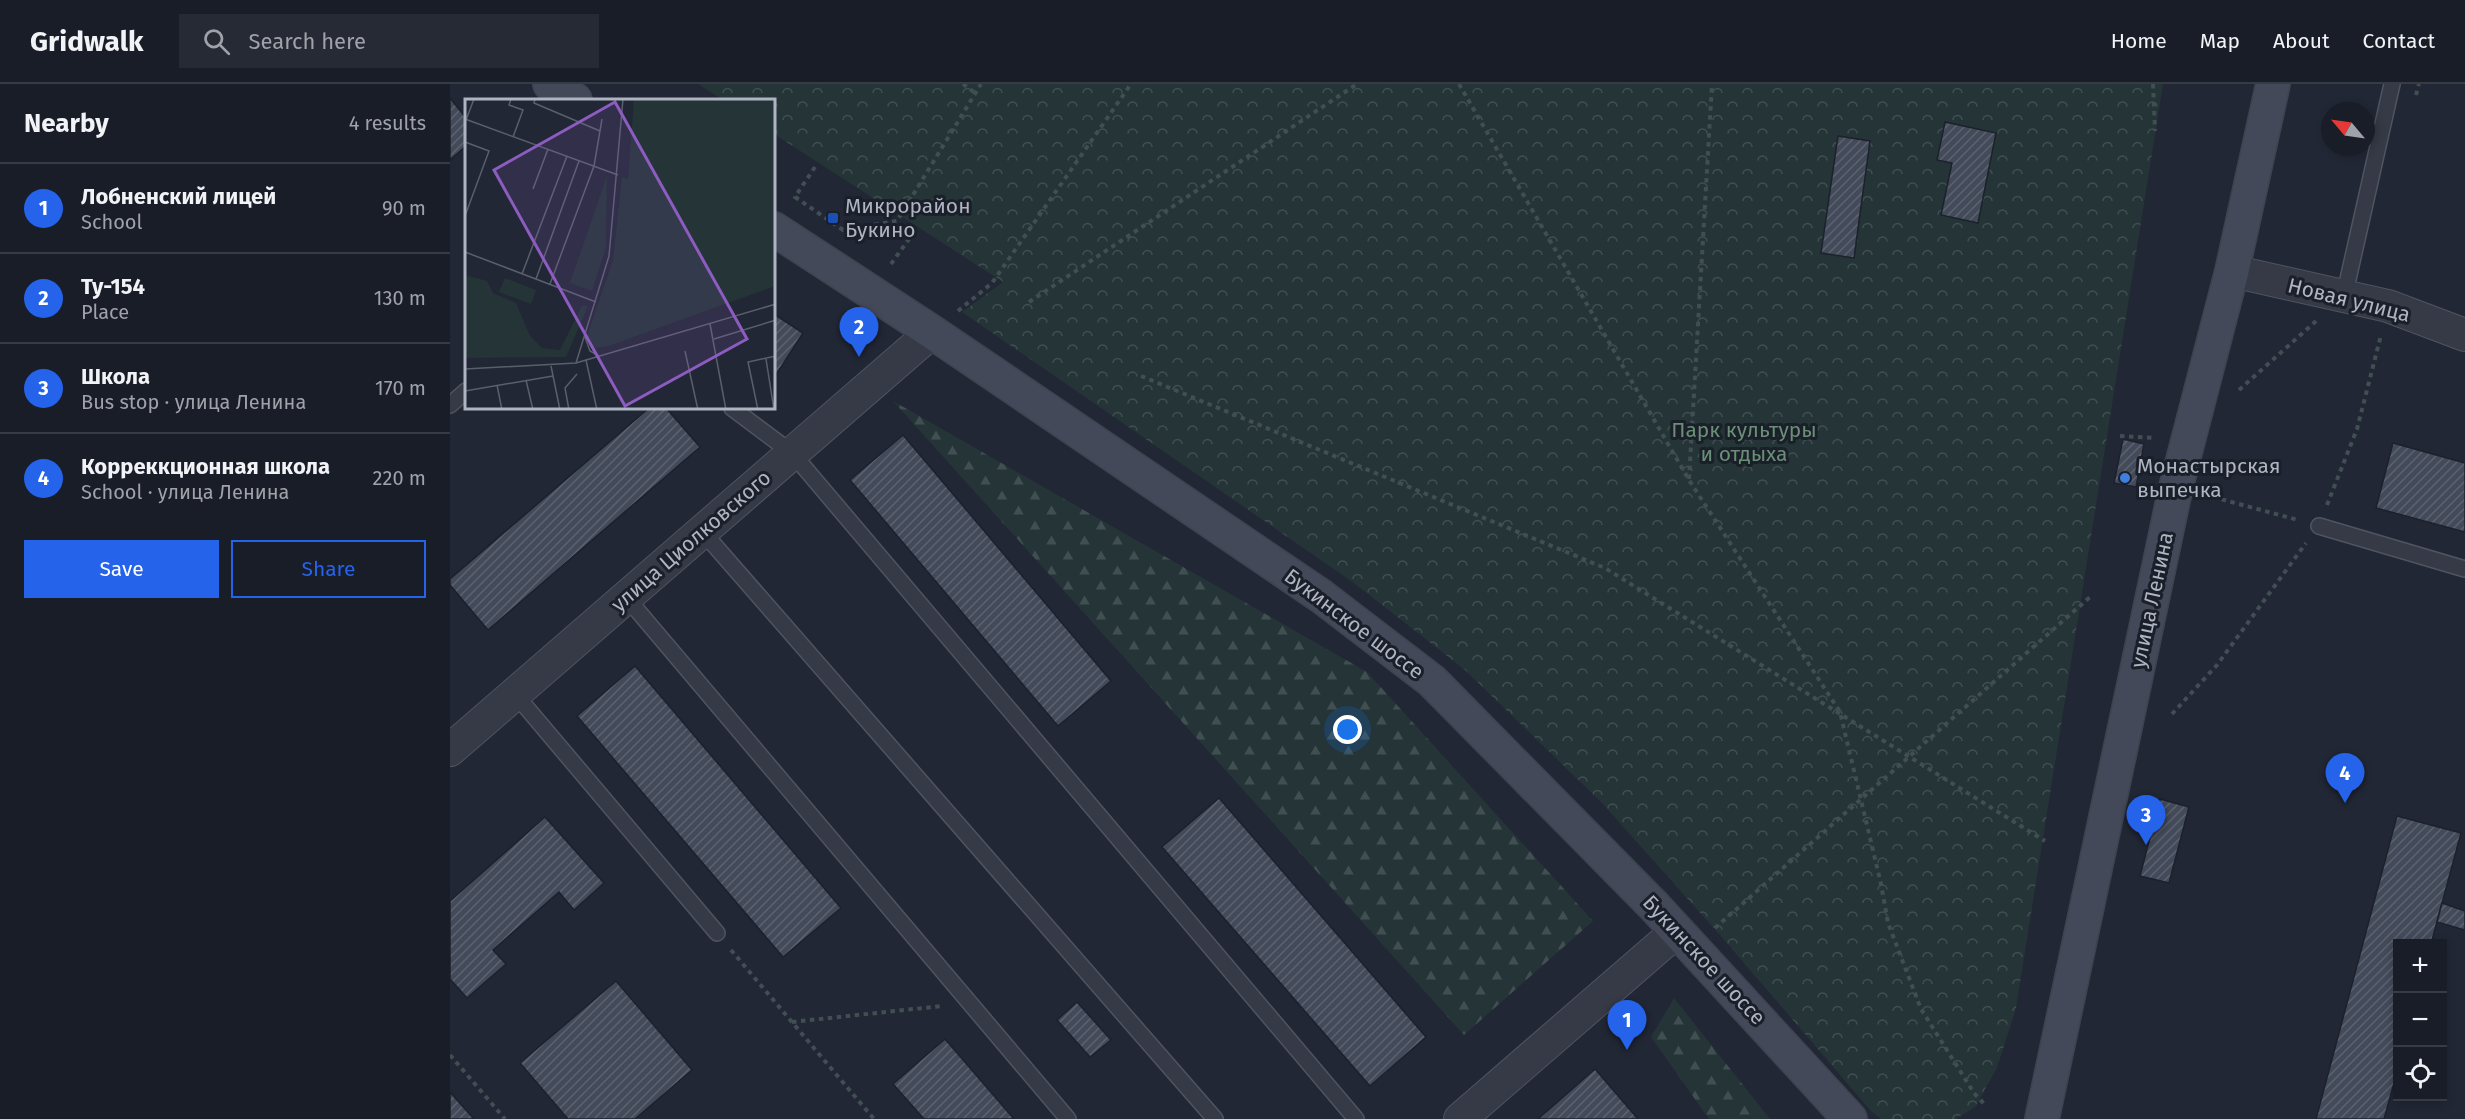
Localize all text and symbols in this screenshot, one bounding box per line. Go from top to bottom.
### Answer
search box [179,14,599,68]
text: Gridwalk [30,25,143,58]
icon: search [200,25,233,58]
text: Search here [248,28,366,55]
text: Home [2111,28,2167,54]
text: Map [2200,28,2240,54]
text: About [2273,28,2330,54]
text: Contact [2363,28,2435,54]
inset map [465,99,776,410]
north arrow [2321,102,2375,156]
text: Nearby [24,108,109,139]
text: 4 results [349,111,426,135]
text: Лобненский лицей [81,183,276,210]
place label: Микрорайон Букино [845,193,971,243]
text: 1 [39,196,48,220]
text: 90 m [382,196,426,220]
text: School [81,210,142,234]
marker: Микрорайон Букино [826,211,840,225]
street label: Новая улица [2285,272,2413,328]
text: Ту-154 [81,273,145,300]
text: 2 [38,286,49,310]
text: 130 m [374,286,426,310]
text: Place [81,300,129,324]
pin: 2 [840,308,878,357]
text: Школа [81,363,150,390]
text: 3 [38,376,49,400]
text: 170 m [375,376,426,400]
text: Bus stop · улица Ленина [81,390,306,414]
park label: Парк культуры и отдыха [1671,417,1817,467]
text: Корреккционная школа [81,453,330,480]
place label: Монастырская выпечка [2137,453,2281,503]
street label: улица Циолковского [606,465,776,617]
text: 4 [38,466,49,490]
text: 220 m [373,466,426,490]
marker: Монастырская выпечка [2118,471,2132,485]
text: School · улица Ленина [81,480,290,504]
street label: улица Ленина [2125,530,2179,670]
button: Save [24,540,219,598]
button: Share [231,540,426,598]
street label: Букинское шоссе [1279,563,1429,685]
your location [1333,715,1362,744]
pin: 4 [2326,754,2364,803]
pin: 3 [2126,796,2166,845]
street label: Букинское шоссе [1637,890,1771,1030]
map controls [2393,939,2447,1101]
button: + [2393,939,2447,993]
button: − [2393,993,2447,1047]
pin: 1 [1608,1000,1646,1050]
button: locate [2393,1047,2447,1101]

